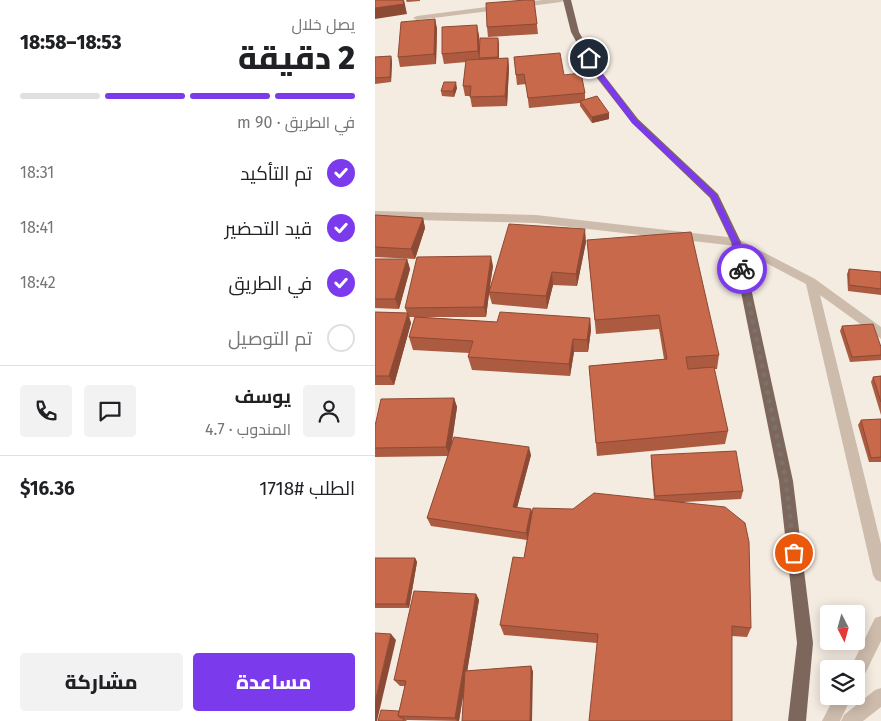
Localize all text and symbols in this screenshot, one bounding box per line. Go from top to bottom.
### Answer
text: يصل خلال [291,15,355,34]
text: 18:53–18:58 [20,31,122,54]
pin [568,37,610,79]
text: 2 دقيقة [238,39,355,77]
icon: home [575,44,603,72]
text: في الطريق · 90 m [237,113,355,132]
icon: check [327,159,355,187]
text: تم التأكيد [240,162,312,185]
text: 18:31 [20,163,54,182]
icon: check [327,214,355,242]
text: قيد التحضير [225,217,312,240]
text: 18:41 [20,218,54,237]
courier [717,244,767,294]
icon: bike [728,255,756,283]
icon: check [327,269,355,297]
text: في الطريق [229,272,312,295]
text: 18:42 [20,273,56,292]
text: تم التوصيل [228,327,312,350]
button: phone [20,385,72,437]
button: chat [84,385,136,437]
text: يوسف [235,385,291,408]
button: person [303,385,355,437]
text: المندوب · 4.7 [205,420,291,439]
text: $16.36 [20,477,75,500]
text: الطلب #1718 [259,477,355,500]
pin [773,532,815,574]
icon: bag [780,539,808,567]
north arrow [820,605,865,650]
map controls [820,605,865,705]
button: مشاركة [20,653,183,711]
button: مساعدة [193,653,355,711]
button: layers [820,660,865,705]

